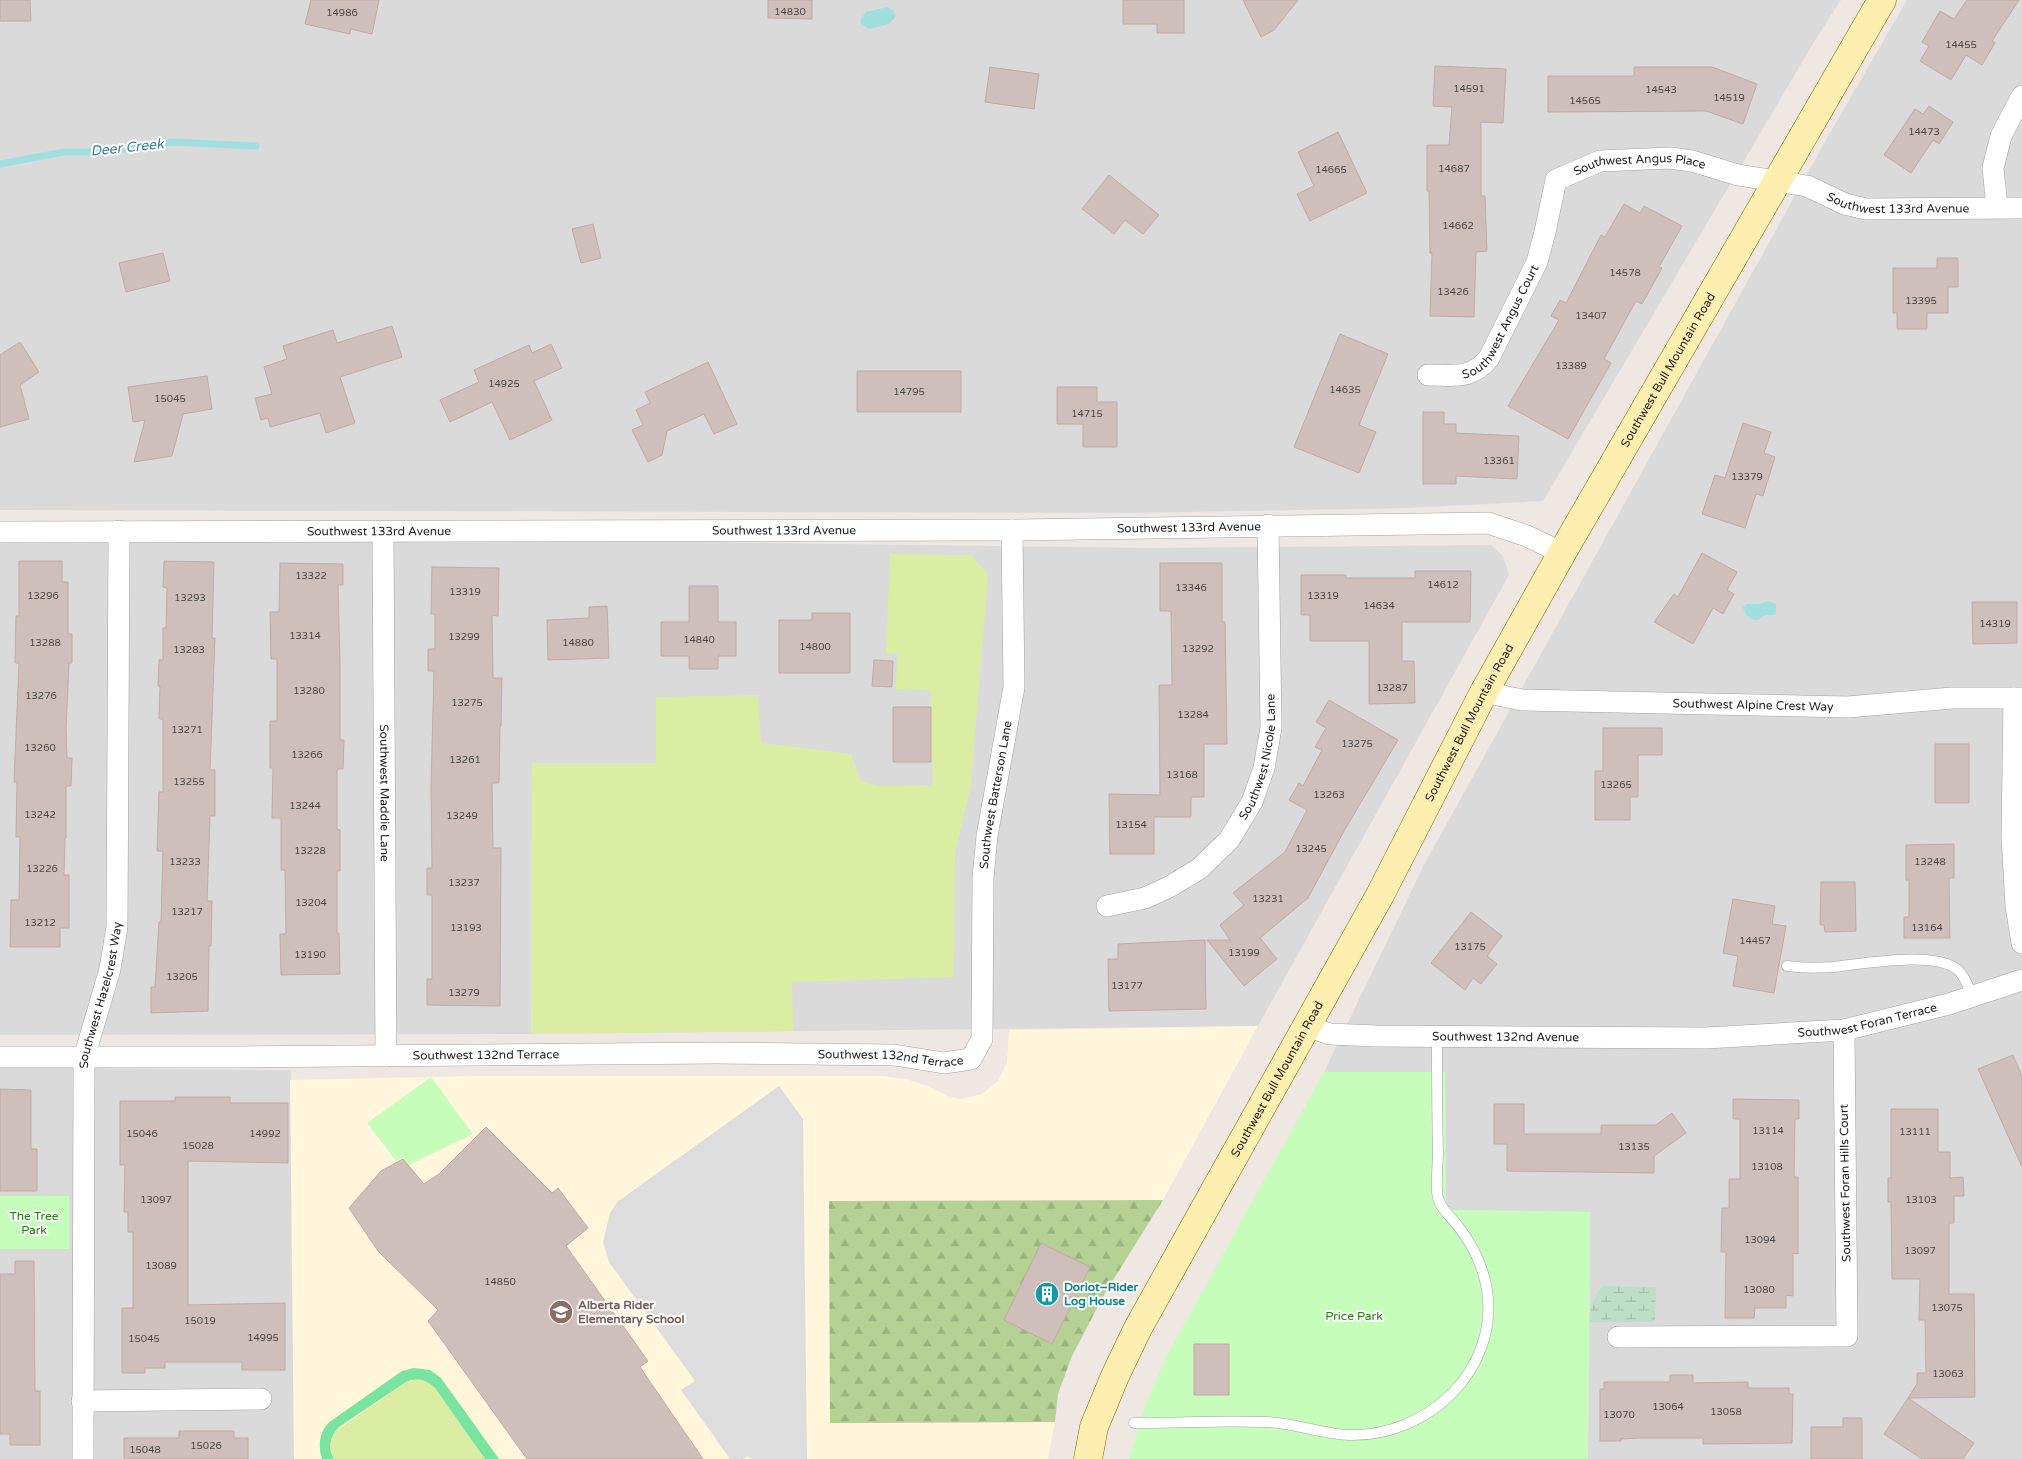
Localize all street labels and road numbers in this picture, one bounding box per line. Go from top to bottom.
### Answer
street label: Southwest Angus Place [1571,151,1708,179]
street label: Southwest 133rd Avenue [1825,189,1970,216]
street label: Southwest Angus Court [1461,262,1542,382]
street label: Southwest Bull Mountain Road [1618,290,1718,450]
street label: Southwest 133rd Avenue [1117,519,1261,535]
street label: Southwest 133rd Avenue [712,523,856,538]
street label: Southwest 133rd Avenue [307,524,451,538]
street label: Southwest Bull Mountain Road [1422,641,1517,804]
street label: Southwest Nicole Lane [1236,694,1278,822]
street label: Southwest Alpine Crest Way [1673,696,1834,714]
street label: Southwest Batterson Lane [977,719,1015,870]
street label: Southwest Maddie Lane [377,724,392,862]
street label: Southwest Hazelcrest Way [76,921,124,1068]
street label: Southwest Bull Mountain Road [1228,999,1326,1160]
street label: Southwest Foran Terrace [1797,1000,1938,1040]
street label: Southwest 132nd Avenue [1432,1029,1579,1044]
street label: Southwest 132nd Terrace [413,1047,560,1063]
street label: Southwest 132nd Terrace [818,1047,965,1070]
street label: Southwest Foran Hills Court [1837,1103,1853,1262]

